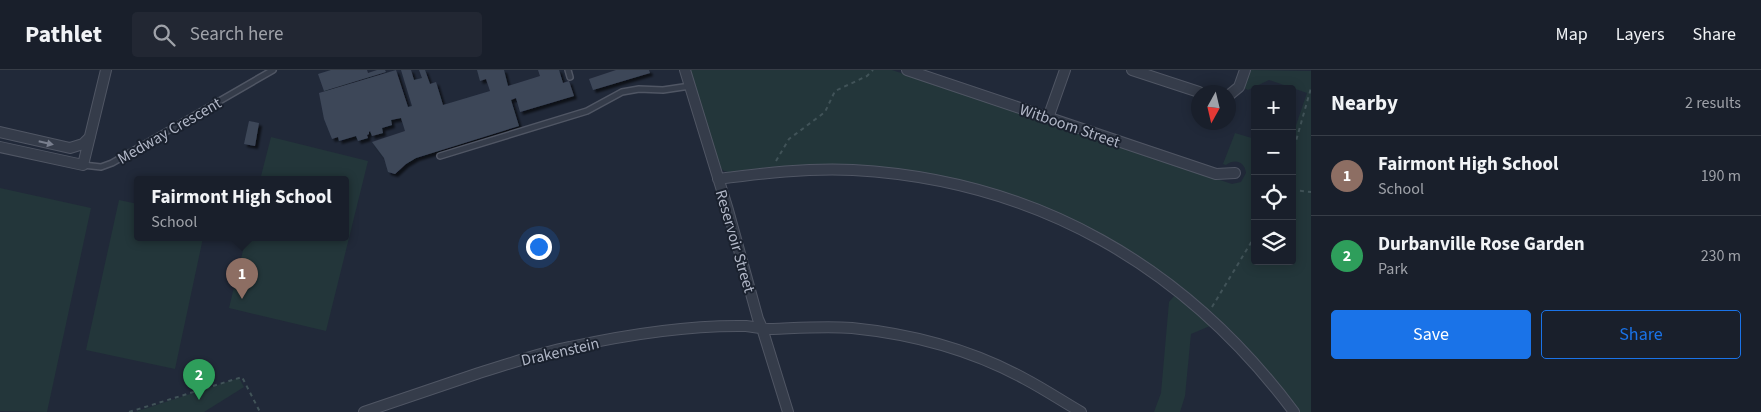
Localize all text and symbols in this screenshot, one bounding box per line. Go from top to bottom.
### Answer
search box [132,12,482,57]
text: Pathlet [25,17,102,52]
icon: search [150,21,178,49]
text: Search here [190,21,284,48]
text: Map [1556,22,1588,47]
text: Layers [1616,22,1665,47]
text: Share [1693,22,1736,47]
north arrow [1191,85,1236,130]
map controls [1251,85,1296,265]
button: + [1251,85,1296,130]
text: Nearby [1331,88,1398,118]
street label: Medway Crescent [113,92,226,170]
text: 2 results [1685,92,1741,114]
street label: Witboom Street [1017,99,1123,154]
button: − [1251,130,1296,175]
one-way arrow [39,139,54,147]
text: Fairmont High School [1378,151,1559,178]
text: 1 [1343,165,1351,187]
text: 190 m [1701,165,1741,187]
button: locate [1251,175,1296,220]
popup [134,176,349,241]
text: School [1378,178,1424,200]
text: Fairmont High School [151,184,332,211]
street label: Reservoir Street [710,187,760,296]
text: School [151,211,197,233]
button: layers [1251,220,1296,265]
text: Durbanville Rose Garden [1378,231,1585,258]
your location [526,234,552,260]
text: 2 [1343,245,1351,267]
text: 230 m [1701,245,1741,267]
pin: 1 [226,258,258,299]
text: Park [1378,258,1408,280]
button: Save [1331,310,1531,359]
button: Share [1541,310,1741,359]
street label: Drakenstein [519,332,601,372]
pin: 2 [183,359,215,400]

